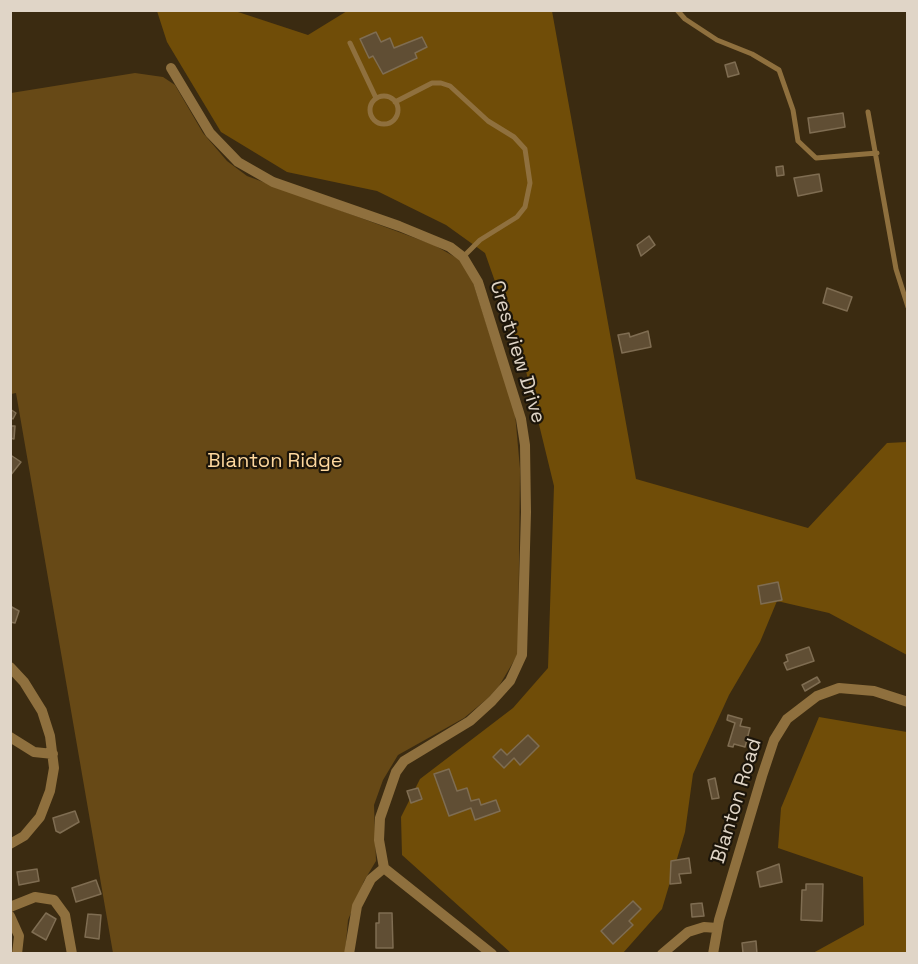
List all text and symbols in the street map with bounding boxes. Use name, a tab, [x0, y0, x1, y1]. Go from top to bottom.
street label: Crestview Drive	[484, 278, 550, 426]
park label: Blanton Ridge	[207, 450, 343, 474]
street label: Blanton Road	[707, 736, 767, 866]

